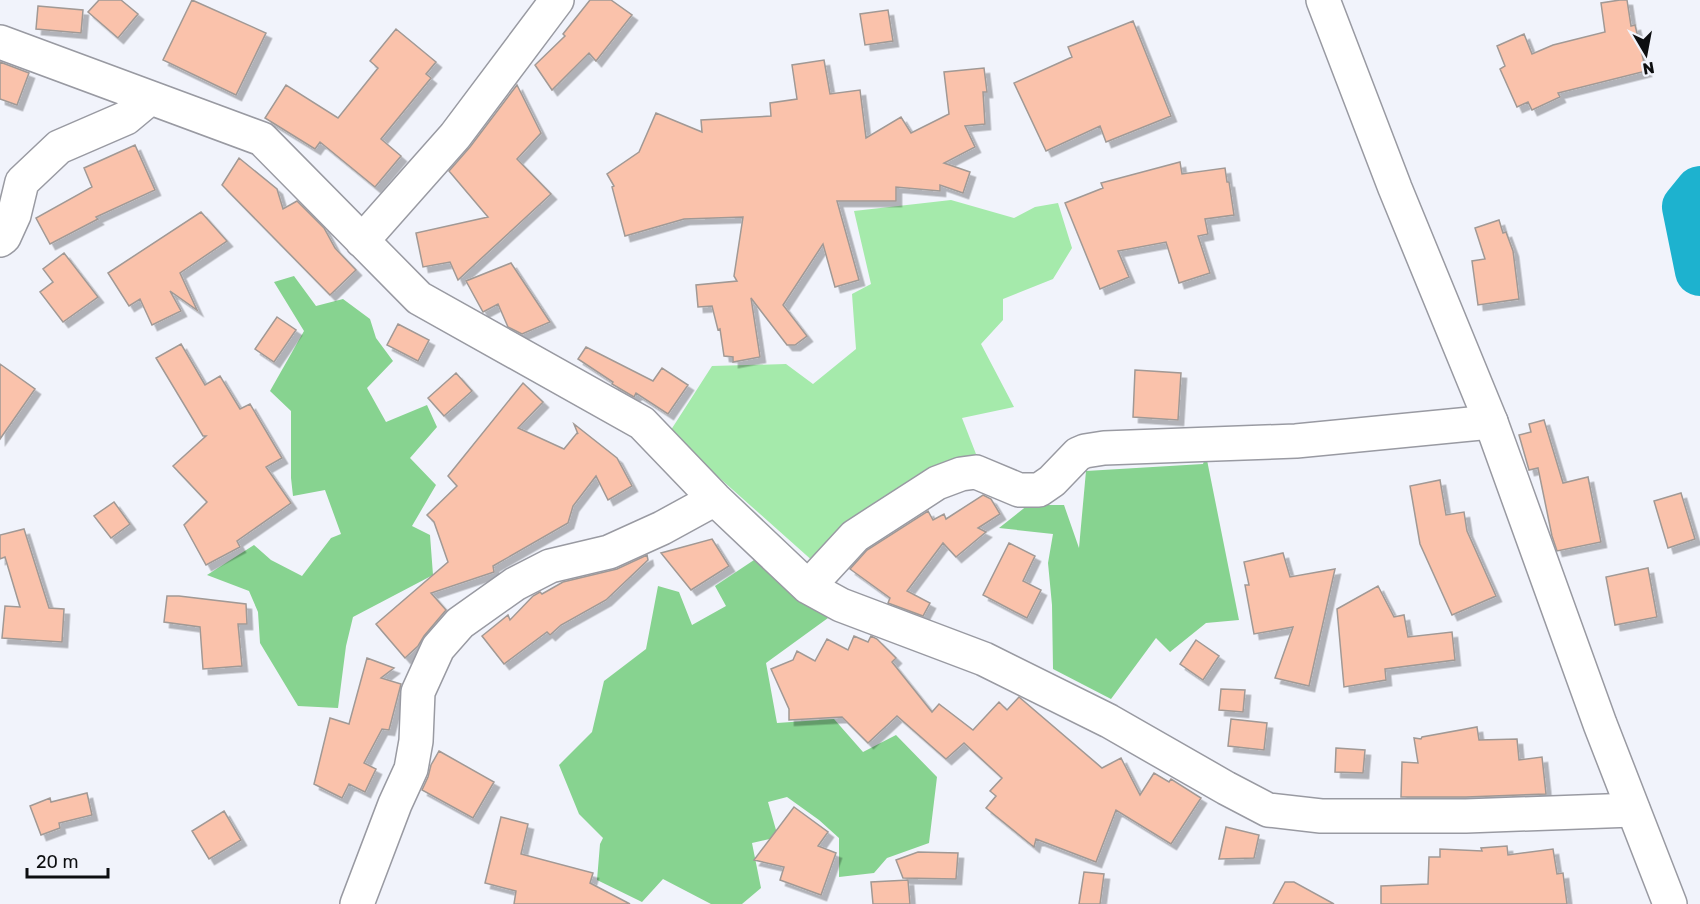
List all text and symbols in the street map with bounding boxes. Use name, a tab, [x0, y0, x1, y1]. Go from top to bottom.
north arrow	[1616, 24, 1676, 84]
text: N	[1641, 58, 1656, 79]
scale bar	[27, 841, 108, 879]
text: 20 m	[36, 851, 78, 873]

